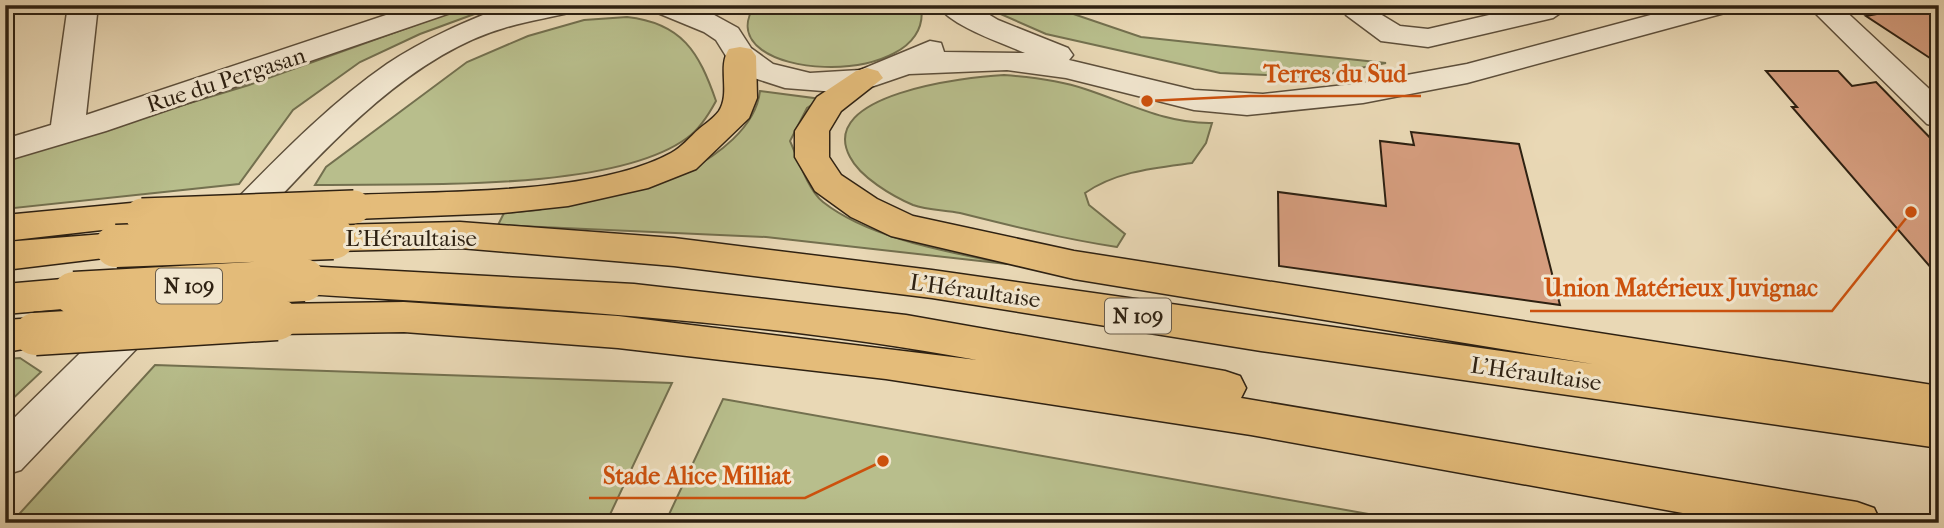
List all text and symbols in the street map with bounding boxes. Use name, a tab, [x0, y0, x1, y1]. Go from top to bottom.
street label: Rue du Pergasan	[143, 41, 310, 118]
callout: Terres du Sud	[1250, 51, 1421, 96]
text: Terres du Sud	[1263, 60, 1407, 88]
street label: L'Héraultaise	[345, 225, 477, 252]
callout: Union Matérieux Juvignac	[1530, 266, 1832, 311]
road number: N 109	[156, 268, 222, 304]
street label: L'Héraultaise	[908, 268, 1042, 314]
text: Union Matérieux Juvignac	[1543, 274, 1818, 302]
road number: N 109	[1105, 298, 1171, 334]
street label: L'Héraultaise	[1469, 351, 1603, 397]
callout: Stade Alice Milliat	[589, 453, 805, 498]
text: Stade Alice Milliat	[603, 462, 791, 490]

